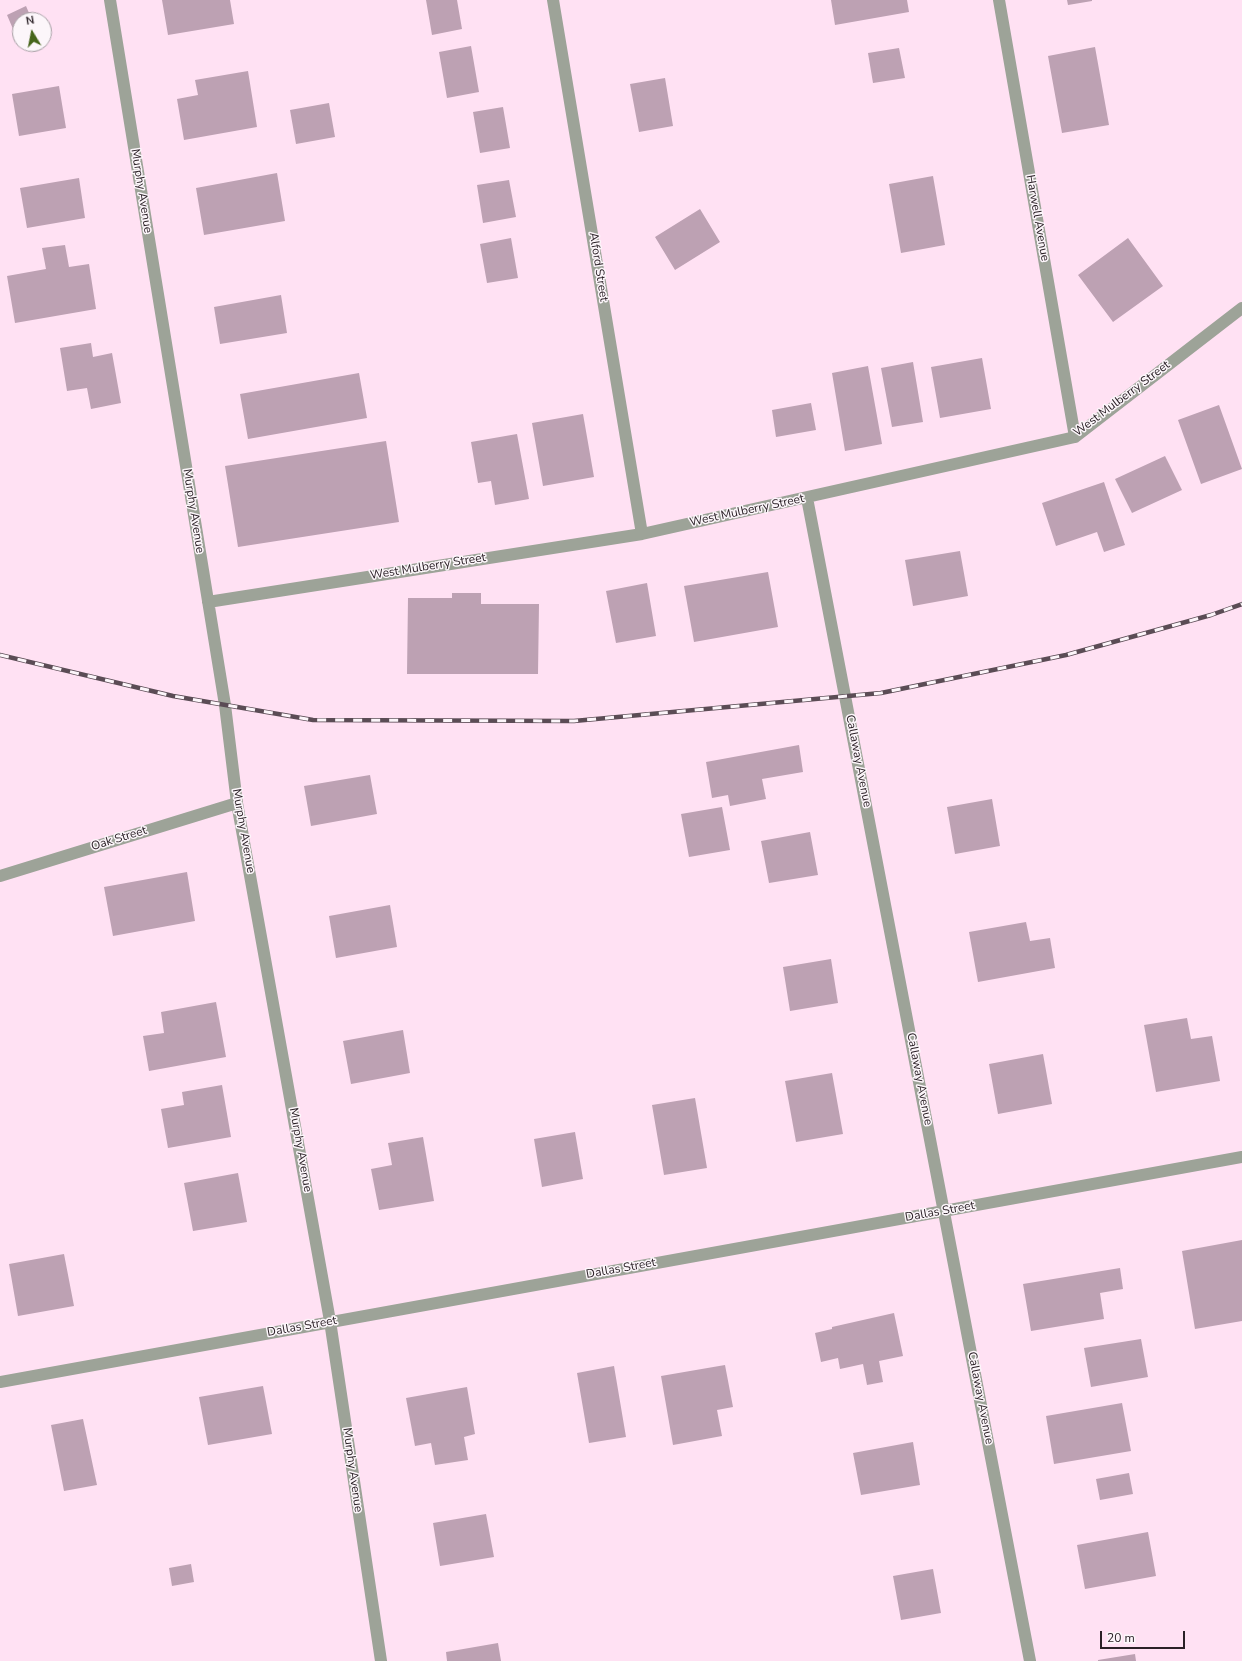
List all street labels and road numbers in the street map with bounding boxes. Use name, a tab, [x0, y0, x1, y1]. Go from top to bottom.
street label: Murphy Avenue	[127, 148, 155, 234]
street label: Harwell Avenue	[1022, 174, 1052, 262]
street label: Alford Street	[585, 231, 611, 303]
street label: West Mulberry Street	[1071, 358, 1173, 440]
street label: Murphy Avenue	[179, 468, 207, 554]
street label: West Mulberry Street	[688, 492, 806, 530]
street label: West Mulberry Street	[369, 551, 487, 583]
street label: Callaway Avenue	[842, 713, 874, 809]
street label: Murphy Avenue	[229, 788, 257, 874]
street label: Oak Street	[89, 824, 149, 854]
street label: Callaway Avenue	[903, 1031, 935, 1127]
street label: Murphy Avenue	[286, 1107, 314, 1193]
street label: Dallas Street	[904, 1199, 976, 1225]
street label: Dallas Street	[585, 1256, 657, 1282]
street label: Dallas Street	[266, 1314, 338, 1340]
street label: Callaway Avenue	[964, 1350, 996, 1446]
street label: Murphy Avenue	[339, 1427, 365, 1513]

